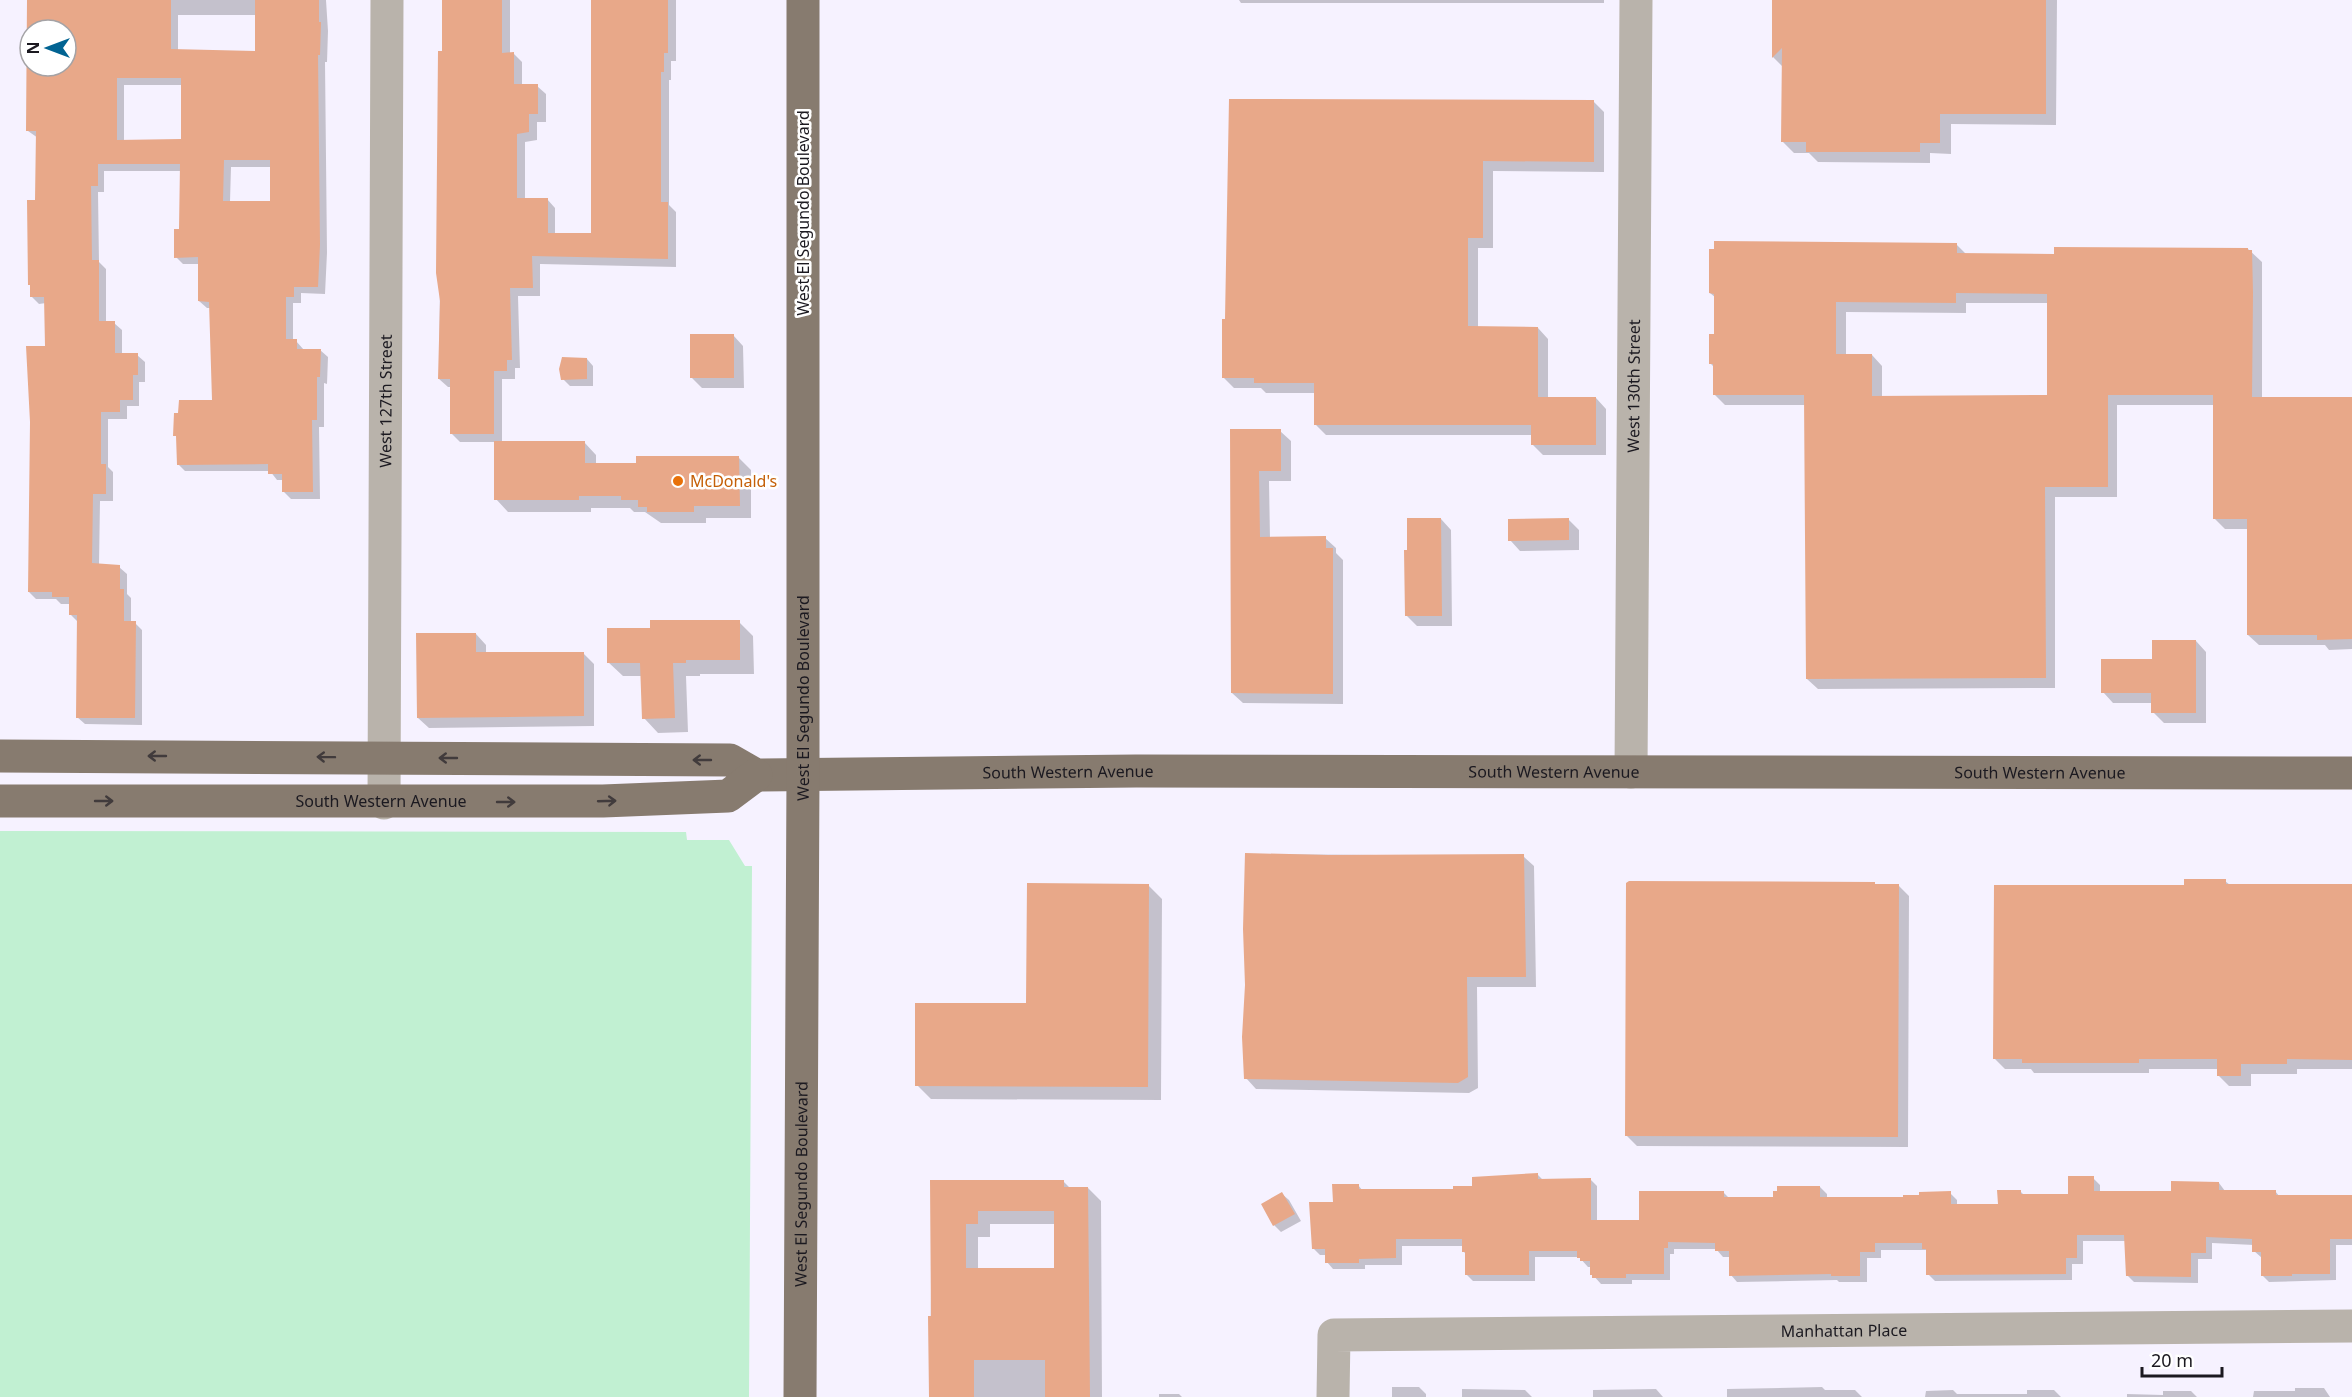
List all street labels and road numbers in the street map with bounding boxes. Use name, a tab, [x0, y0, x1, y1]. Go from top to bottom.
street label: West El Segundo Boulevard	[792, 110, 814, 316]
street label: West 130th Street	[1622, 319, 1645, 453]
street label: West 127th Street	[374, 334, 397, 468]
street label: West El Segundo Boulevard	[792, 595, 814, 801]
street label: South Western Avenue	[982, 760, 1154, 784]
street label: South Western Avenue	[1468, 761, 1640, 783]
street label: South Western Avenue	[1954, 761, 2126, 784]
street label: South Western Avenue	[295, 790, 467, 812]
street label: West El Segundo Boulevard	[790, 1081, 813, 1287]
street label: Manhattan Place	[1781, 1319, 1907, 1342]

